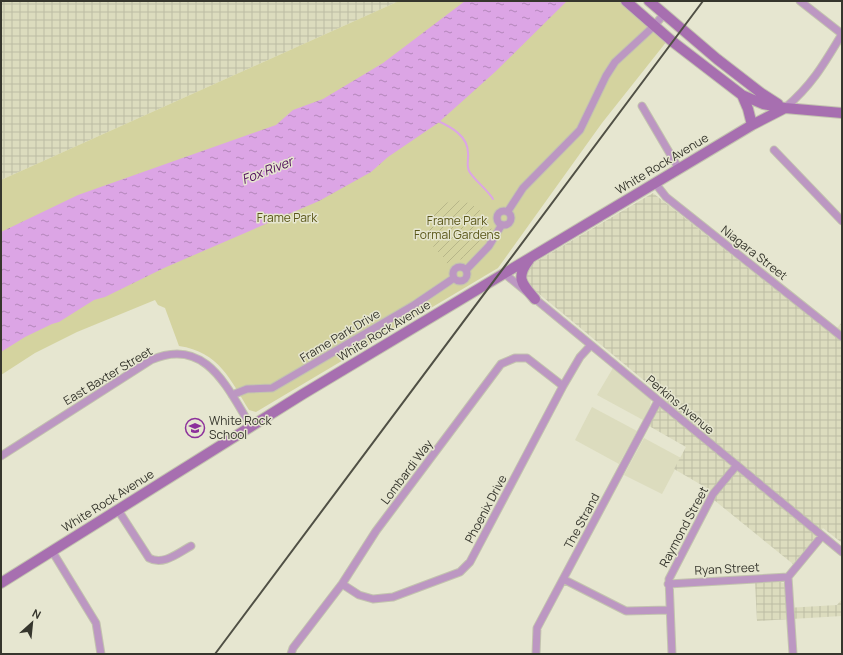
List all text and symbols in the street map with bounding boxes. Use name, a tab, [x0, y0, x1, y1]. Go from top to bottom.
street label: White Rock Avenue	[612, 129, 712, 198]
water label: Fox River	[239, 151, 297, 188]
park label: Frame Park	[257, 209, 318, 226]
park label: Frame Park Formal Gardens	[414, 212, 500, 243]
street label: Niagara Street	[718, 221, 791, 284]
street label: White Rock Avenue	[334, 296, 434, 365]
street label: Frame Park Drive	[296, 305, 383, 366]
street label: East Baxter Street	[60, 342, 156, 409]
street label: Perkins Avenue	[643, 371, 718, 438]
place label: White Rock School	[209, 412, 272, 443]
school or university icon: White Rock School	[184, 417, 206, 439]
street label: Lombardi Way	[377, 435, 437, 508]
street label: White Rock Avenue	[58, 465, 157, 536]
street label: Phoenix Drive	[460, 472, 511, 546]
street label: Raymond Street	[655, 483, 712, 570]
street label: The Strand	[560, 490, 603, 552]
street label: Ryan Street	[694, 558, 760, 579]
north arrow	[12, 603, 52, 643]
text: N	[30, 605, 44, 622]

